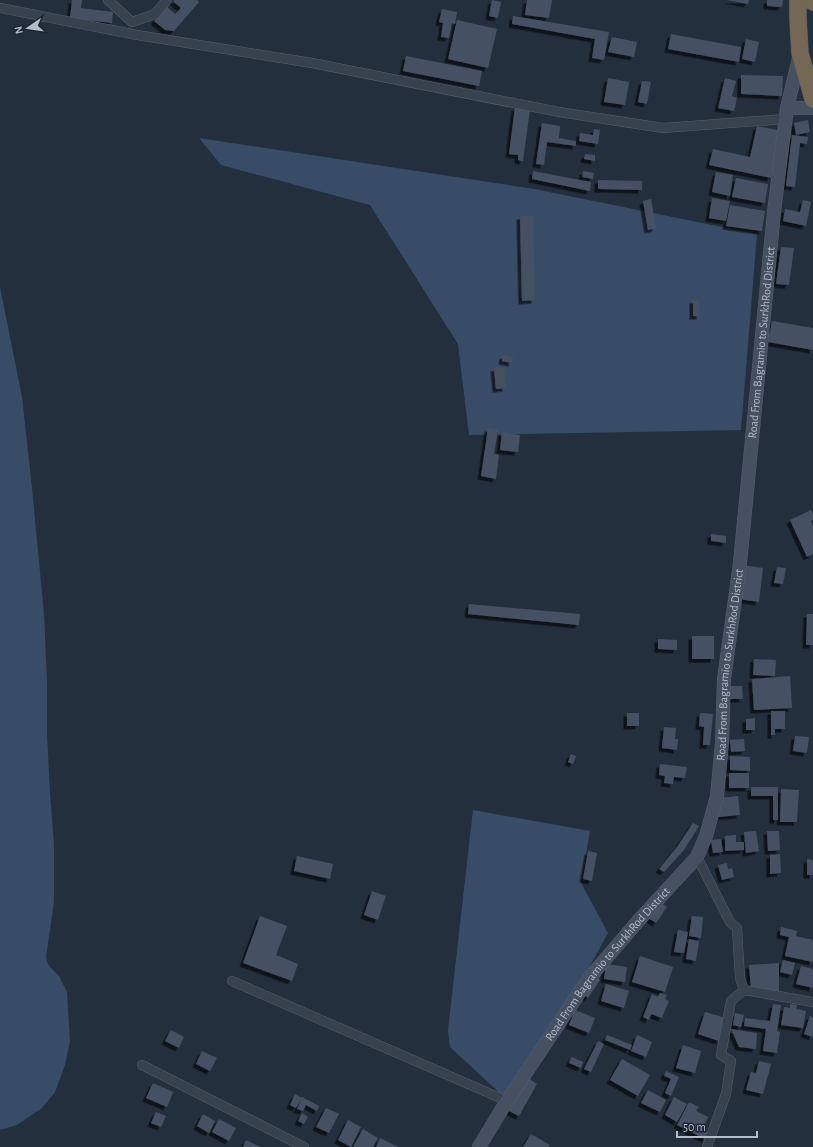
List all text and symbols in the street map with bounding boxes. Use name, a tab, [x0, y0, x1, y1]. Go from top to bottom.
north arrow	[8, 8, 48, 48]
text: N	[13, 25, 25, 35]
street label: Road From Bagramio to SurkhRod District	[746, 246, 777, 439]
street label: Road From Bagramio to SurkhRod District	[714, 568, 745, 761]
street label: Road From Bagramio to SurkhRod District	[543, 885, 672, 1043]
scale bar	[677, 1113, 757, 1139]
text: 50 m	[683, 1121, 706, 1133]

